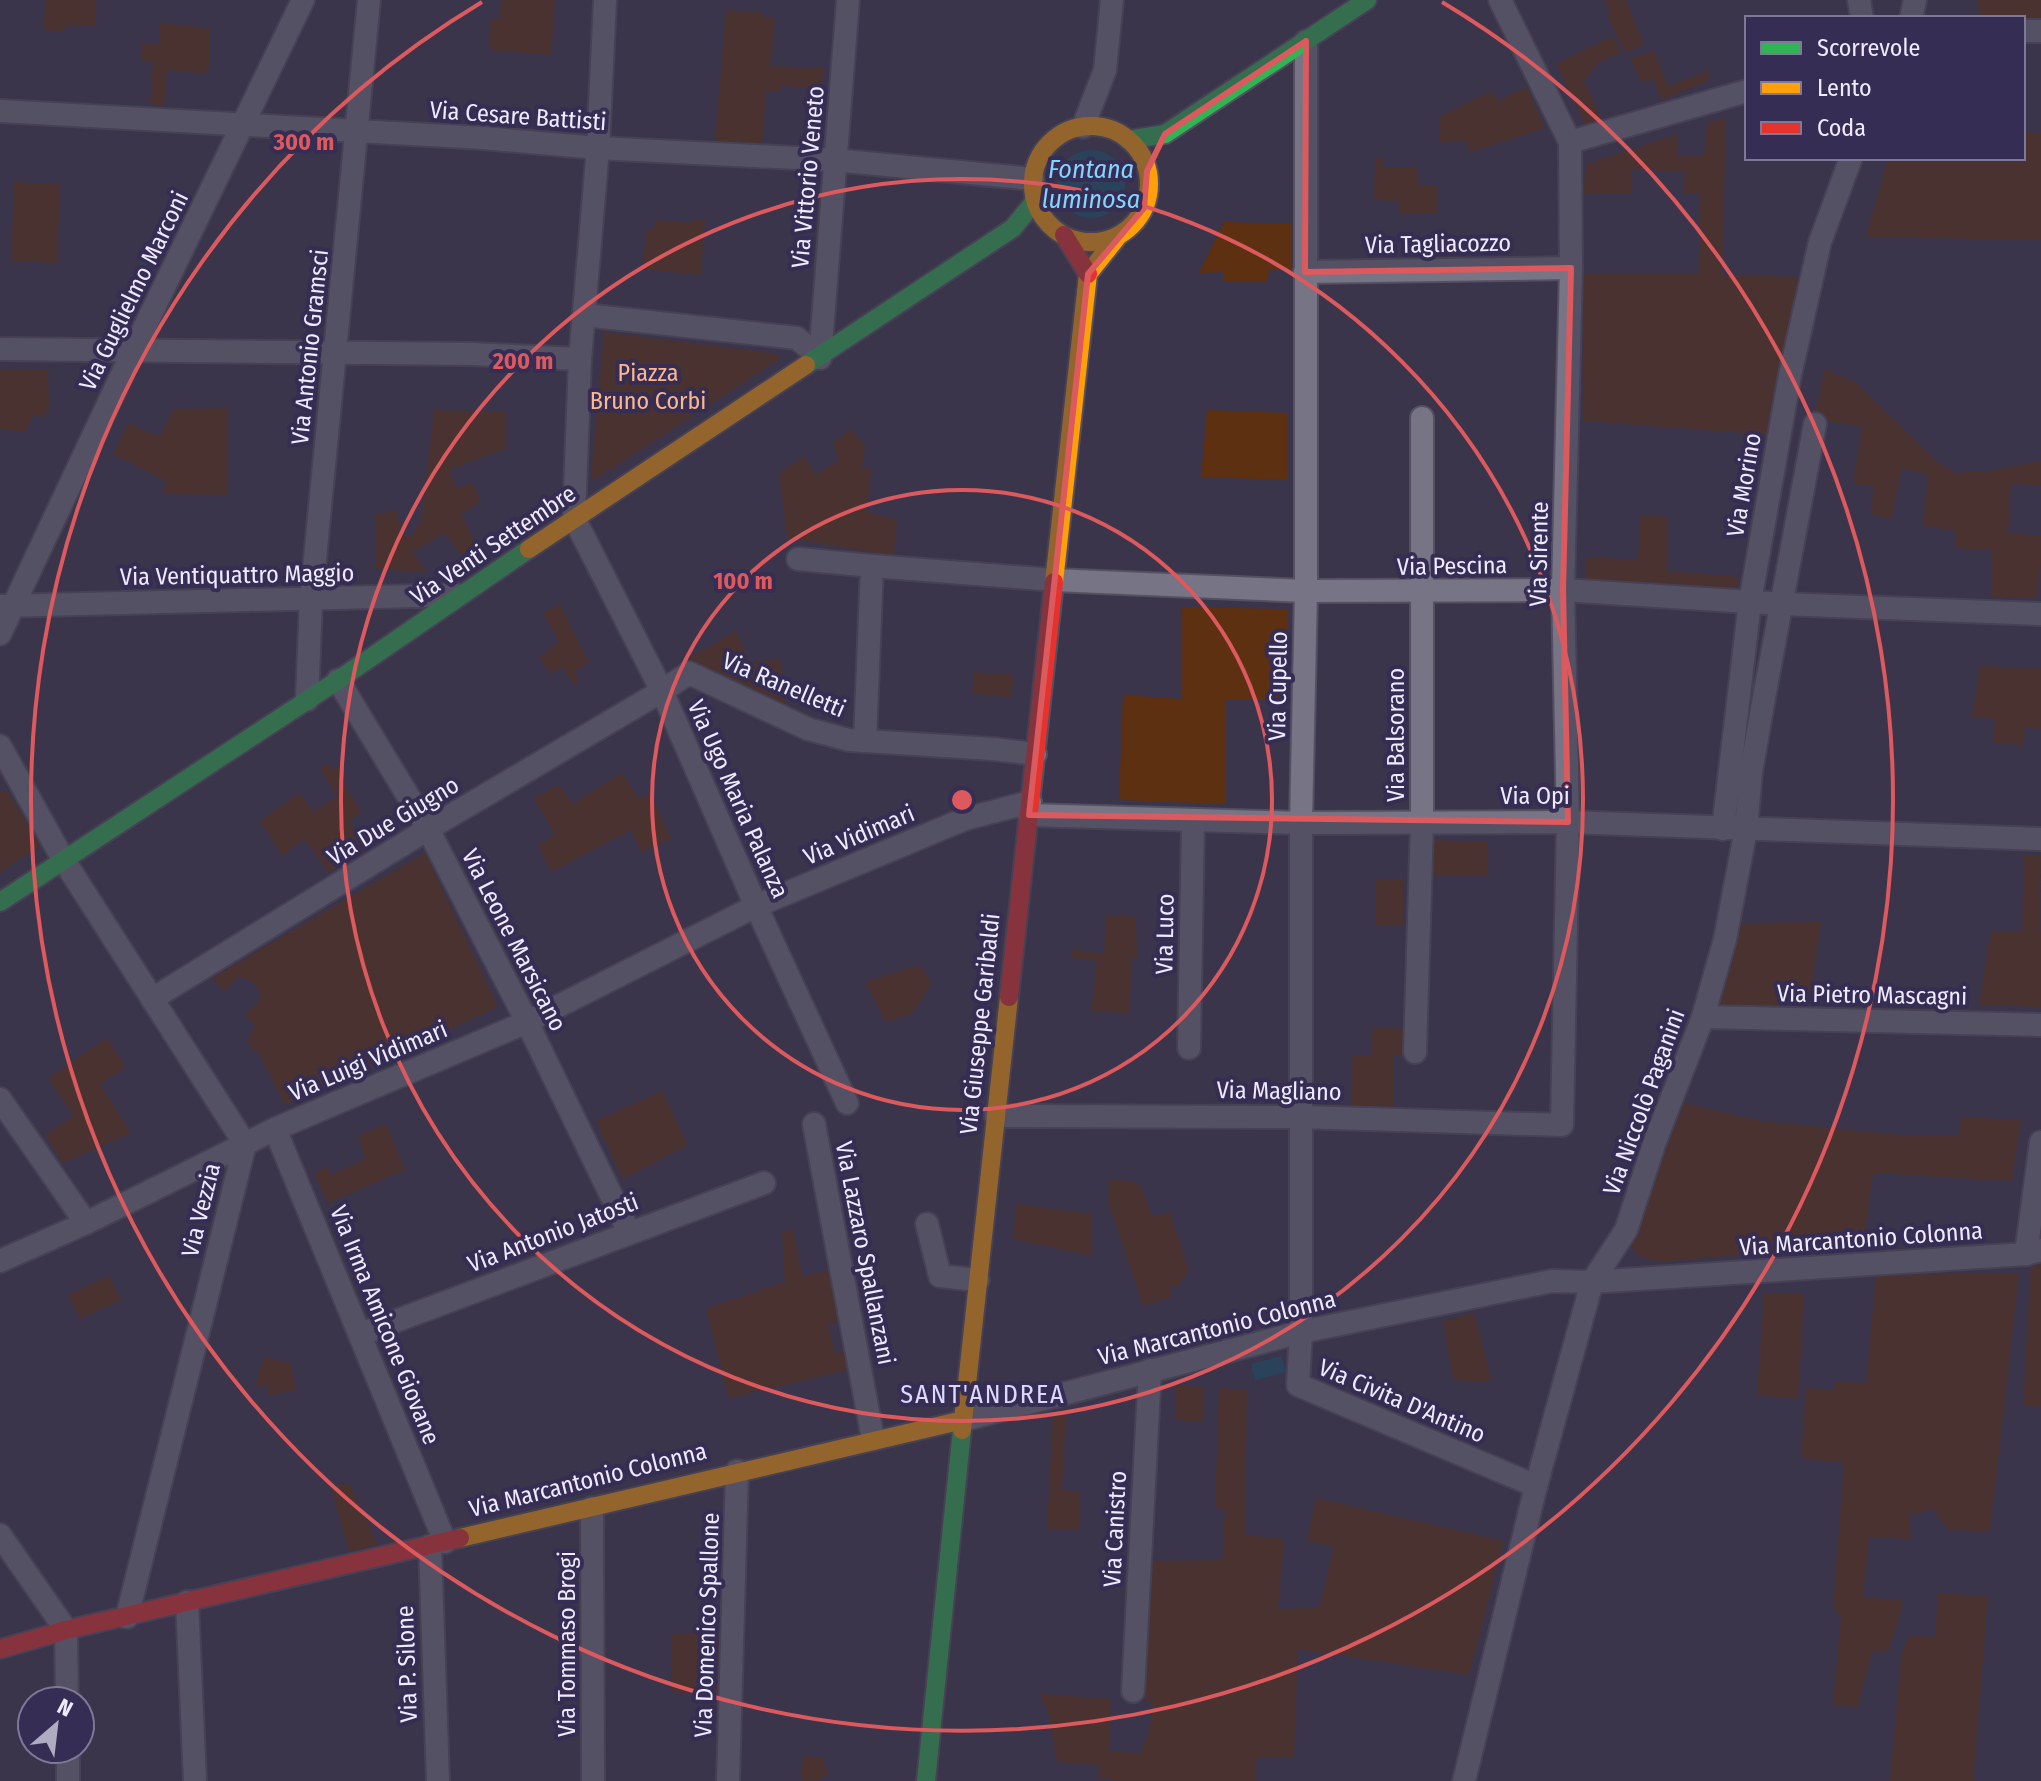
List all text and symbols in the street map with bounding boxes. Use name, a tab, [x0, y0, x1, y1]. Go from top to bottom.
legend	[1745, 16, 2025, 160]
text: Scorrevole	[1817, 34, 1920, 62]
text: Lento	[1817, 74, 1872, 102]
street label: Via Vittorio Veneto	[786, 85, 830, 269]
street label: Via Cesare Battisti	[429, 96, 607, 136]
text: Coda	[1817, 114, 1866, 142]
text: 300 m	[273, 128, 334, 156]
water label: Fontana luminosa	[1042, 154, 1140, 215]
street label: Via Guglielmo Marconi	[74, 187, 194, 395]
street label: Via Tagliacozzo	[1365, 229, 1511, 259]
street label: Via Antonio Gramsci	[286, 248, 334, 446]
text: 200 m	[492, 347, 553, 375]
park label: Piazza Bruno Corbi	[590, 359, 706, 415]
street label: Via Morino	[1721, 431, 1767, 539]
street label: Via Venti Settembre	[405, 479, 581, 611]
street label: Via Sirente	[1524, 501, 1554, 607]
street label: Via Pescina	[1397, 551, 1507, 581]
street label: Via Ventiquattro Maggio	[120, 559, 354, 591]
text: 100 m	[713, 567, 773, 595]
street label: Via Cupello	[1263, 631, 1293, 741]
street label: Via Ranelletti	[718, 647, 850, 723]
street label: Via Balsorano	[1382, 668, 1410, 802]
street label: Via Ugo Maria Palanza	[682, 696, 794, 902]
street label: Via Due Giugno	[322, 771, 464, 871]
street label: Via Opi	[1500, 782, 1570, 810]
centre of rings	[948, 786, 976, 814]
street label: Via Vidimari	[799, 799, 919, 871]
street label: Via Leone Marsicano	[456, 844, 572, 1036]
street label: Via Luco	[1150, 893, 1180, 975]
street label: Via Giuseppe Garibaldi	[954, 912, 1006, 1136]
street label: Via Pietro Mascagni	[1777, 979, 1967, 1011]
street label: Via Niccolò Paganini	[1597, 1005, 1691, 1199]
street label: Via Luigi Vidimari	[285, 1015, 451, 1107]
street label: Via Magliano	[1216, 1076, 1342, 1106]
street label: Via Lazzaro Spallanzani	[830, 1139, 900, 1367]
street label: Via Vezzia	[176, 1160, 226, 1260]
street label: Via Antonio Jatosti	[464, 1188, 642, 1278]
street label: Via Irma Amicone Giovane	[324, 1202, 446, 1448]
street label: Via Marcantonio Colonna	[1738, 1217, 1984, 1261]
street label: Via Marcantonio Colonna	[1095, 1285, 1339, 1371]
street label: Via Civita D'Antino	[1314, 1353, 1490, 1449]
district label: SANT'ANDREA	[900, 1379, 1066, 1410]
street label: Via Marcantonio Colonna	[466, 1437, 710, 1523]
street label: Via Canistro	[1098, 1470, 1132, 1588]
street label: Via Domenico Spallone	[689, 1512, 725, 1738]
street label: Via Tommaso Brogi	[553, 1551, 581, 1737]
street label: Via P. Silone	[391, 1605, 423, 1723]
north arrow	[16, 1685, 96, 1765]
text: N	[53, 1693, 77, 1723]

